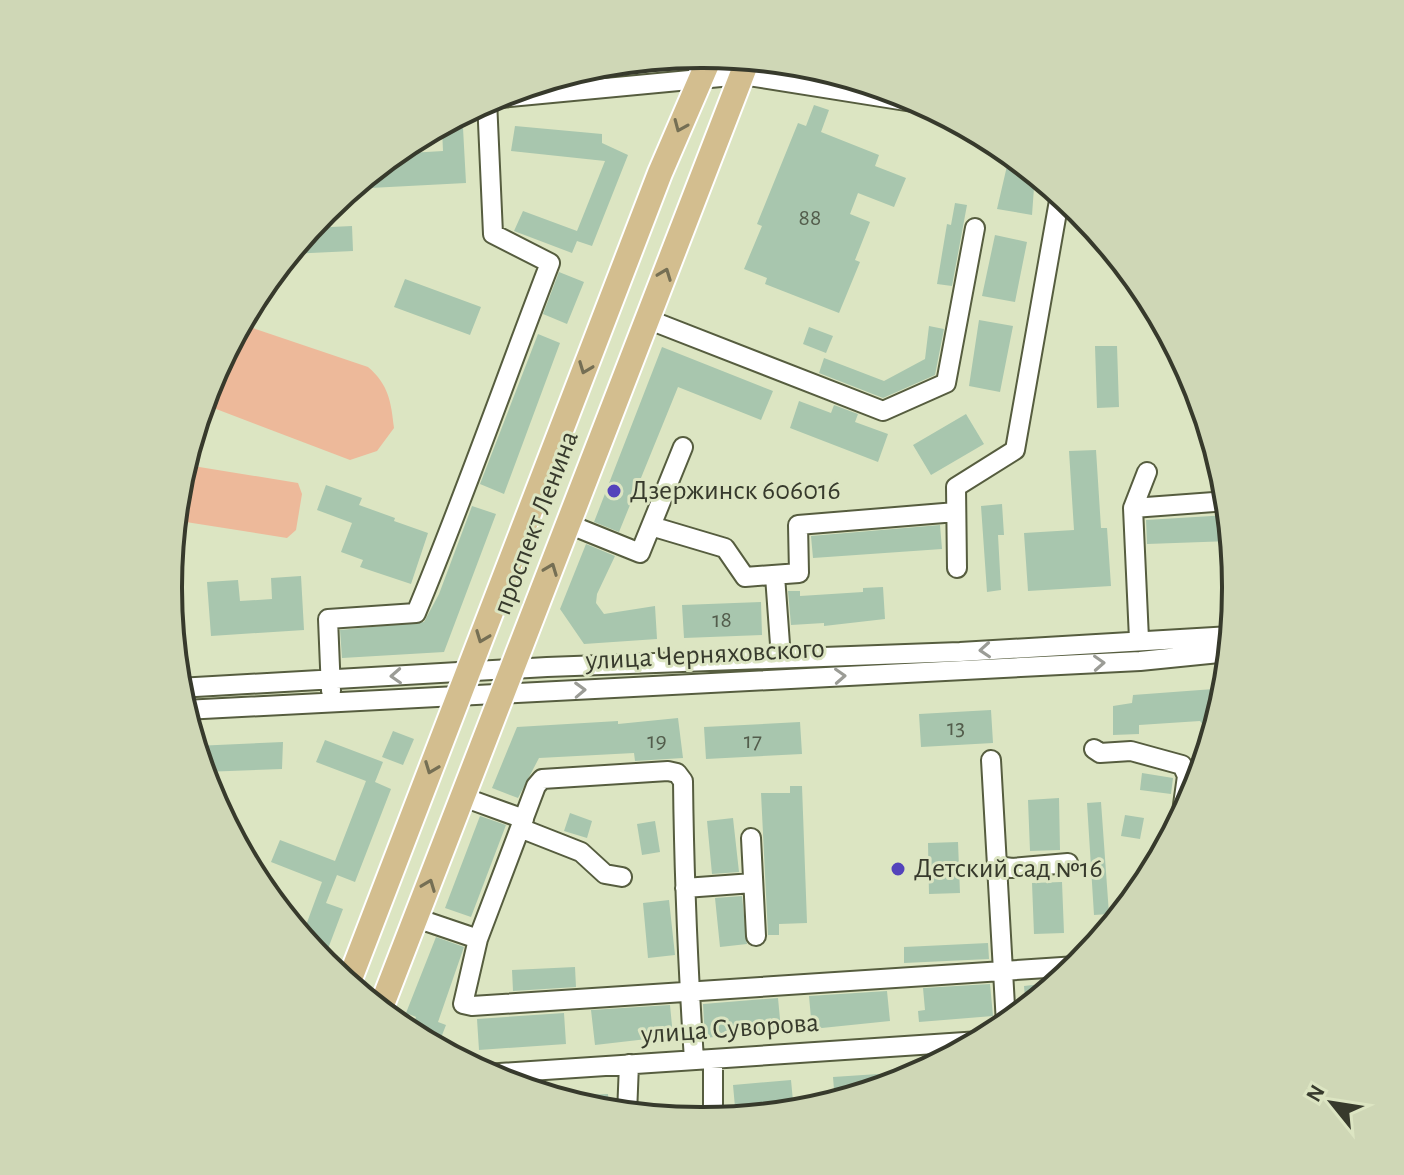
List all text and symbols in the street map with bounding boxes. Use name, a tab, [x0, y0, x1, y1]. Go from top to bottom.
one-way arrow	[673, 118, 689, 132]
house number: 88	[799, 206, 821, 230]
one-way arrow	[655, 268, 672, 282]
one-way arrow	[578, 361, 595, 375]
street label: проспект Ленина	[488, 427, 584, 619]
place label: Дзержинск 606016	[630, 477, 841, 505]
marker: Дзержинск 606016	[605, 482, 623, 500]
one-way arrow	[541, 563, 557, 577]
house number: 18	[712, 608, 732, 632]
one-way arrow	[475, 630, 492, 644]
street label: улица Черняховского	[584, 635, 825, 675]
one-way arrow	[978, 641, 991, 658]
one-way arrow	[1093, 654, 1106, 671]
one-way arrow	[834, 667, 847, 684]
one-way arrow	[389, 668, 402, 685]
one-way arrow	[574, 682, 587, 699]
house number: 13	[947, 716, 965, 740]
house number: 19	[647, 729, 667, 753]
house number: 17	[744, 729, 762, 753]
one-way arrow	[424, 760, 441, 774]
place label: Детский сад №16	[914, 855, 1103, 883]
marker: Детский сад №16	[889, 860, 907, 878]
one-way arrow	[419, 879, 436, 893]
street label: улица Суворова	[639, 1009, 820, 1049]
north arrow	[1292, 1063, 1372, 1143]
text: N	[1302, 1081, 1329, 1106]

